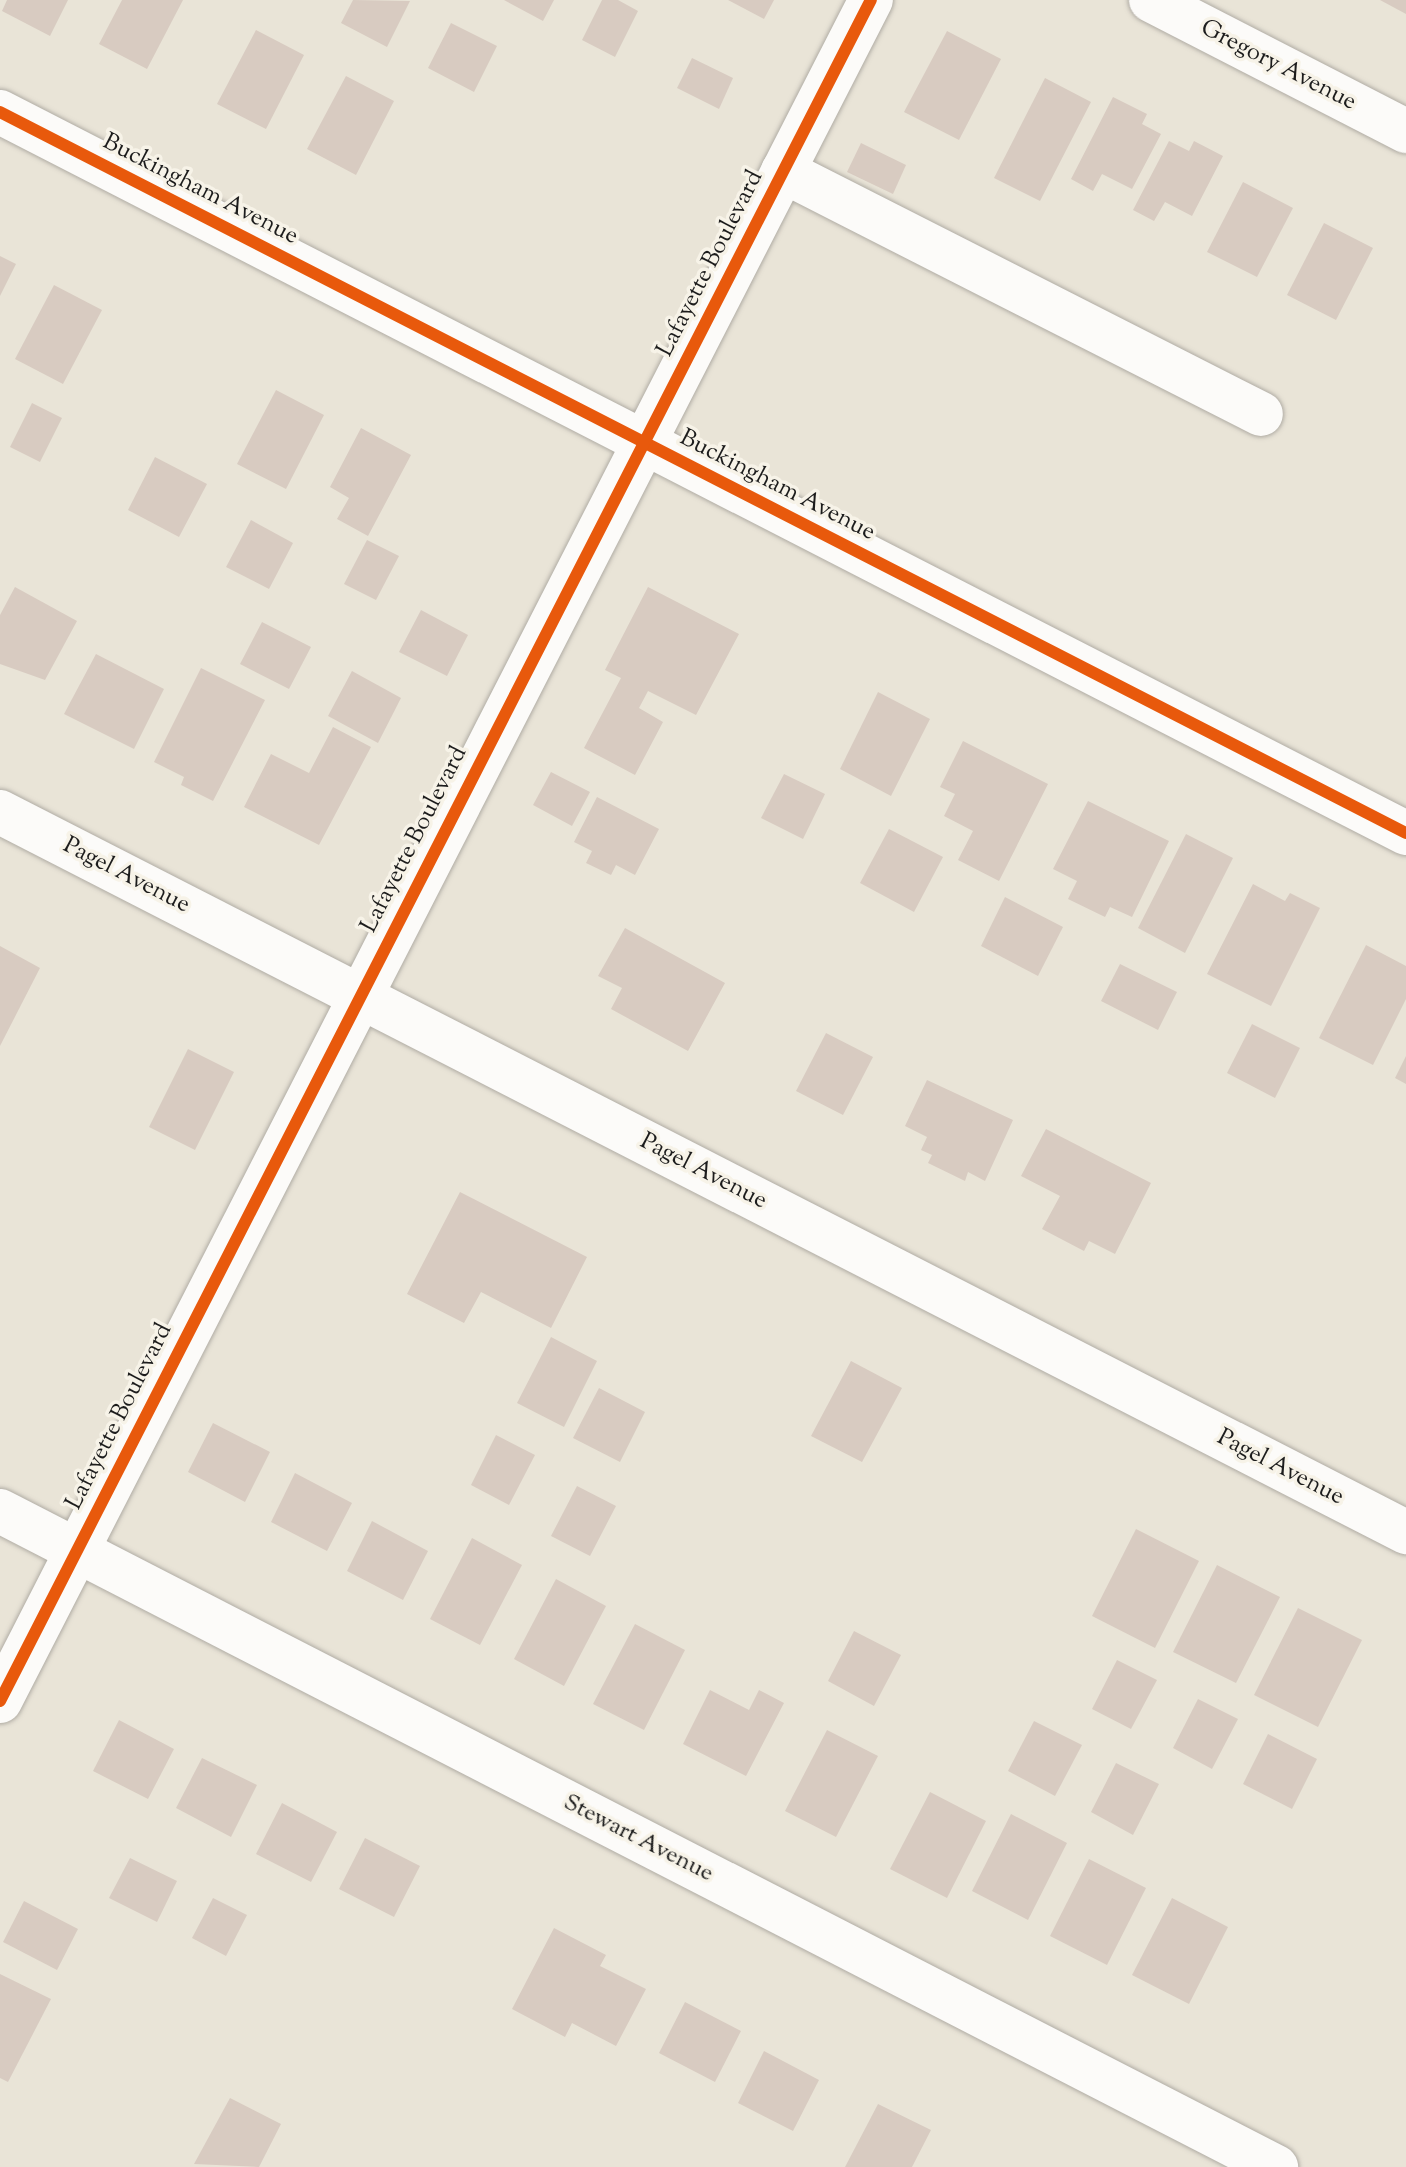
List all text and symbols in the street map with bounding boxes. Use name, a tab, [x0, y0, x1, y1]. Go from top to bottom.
street label: Gregory Avenue	[1195, 14, 1361, 118]
street label: Buckingham Avenue	[97, 128, 303, 252]
street label: Lafayette Boulevard	[652, 166, 770, 362]
street label: Buckingham Avenue	[674, 424, 880, 548]
street label: Lafayette Boulevard	[356, 742, 474, 938]
street label: Pagel Avenue	[58, 832, 194, 920]
street label: Pagel Avenue	[635, 1128, 771, 1216]
street label: Lafayette Boulevard	[61, 1319, 179, 1515]
street label: Pagel Avenue	[1212, 1424, 1348, 1512]
street label: Stewart Avenue	[558, 1789, 718, 1889]

